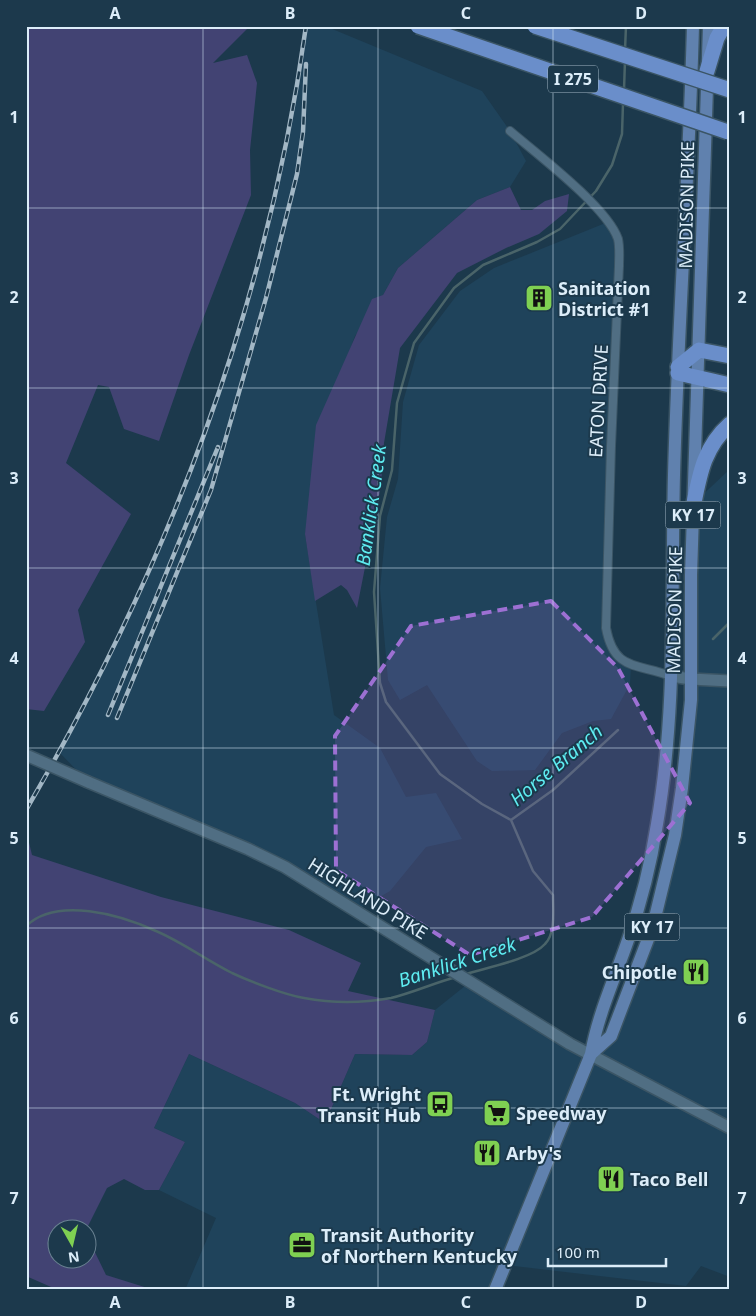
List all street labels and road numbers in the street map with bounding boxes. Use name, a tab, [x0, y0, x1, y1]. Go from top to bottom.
road number: I 275	[548, 66, 598, 92]
street label: MADISON PIKE	[673, 141, 699, 269]
street label: EATON DRIVE	[583, 344, 613, 458]
road number: KY 17	[666, 502, 720, 528]
street label: MADISON PIKE	[661, 546, 687, 674]
street label: HIGHLAND PIKE	[304, 852, 432, 944]
road number: KY 17	[624, 914, 680, 940]

